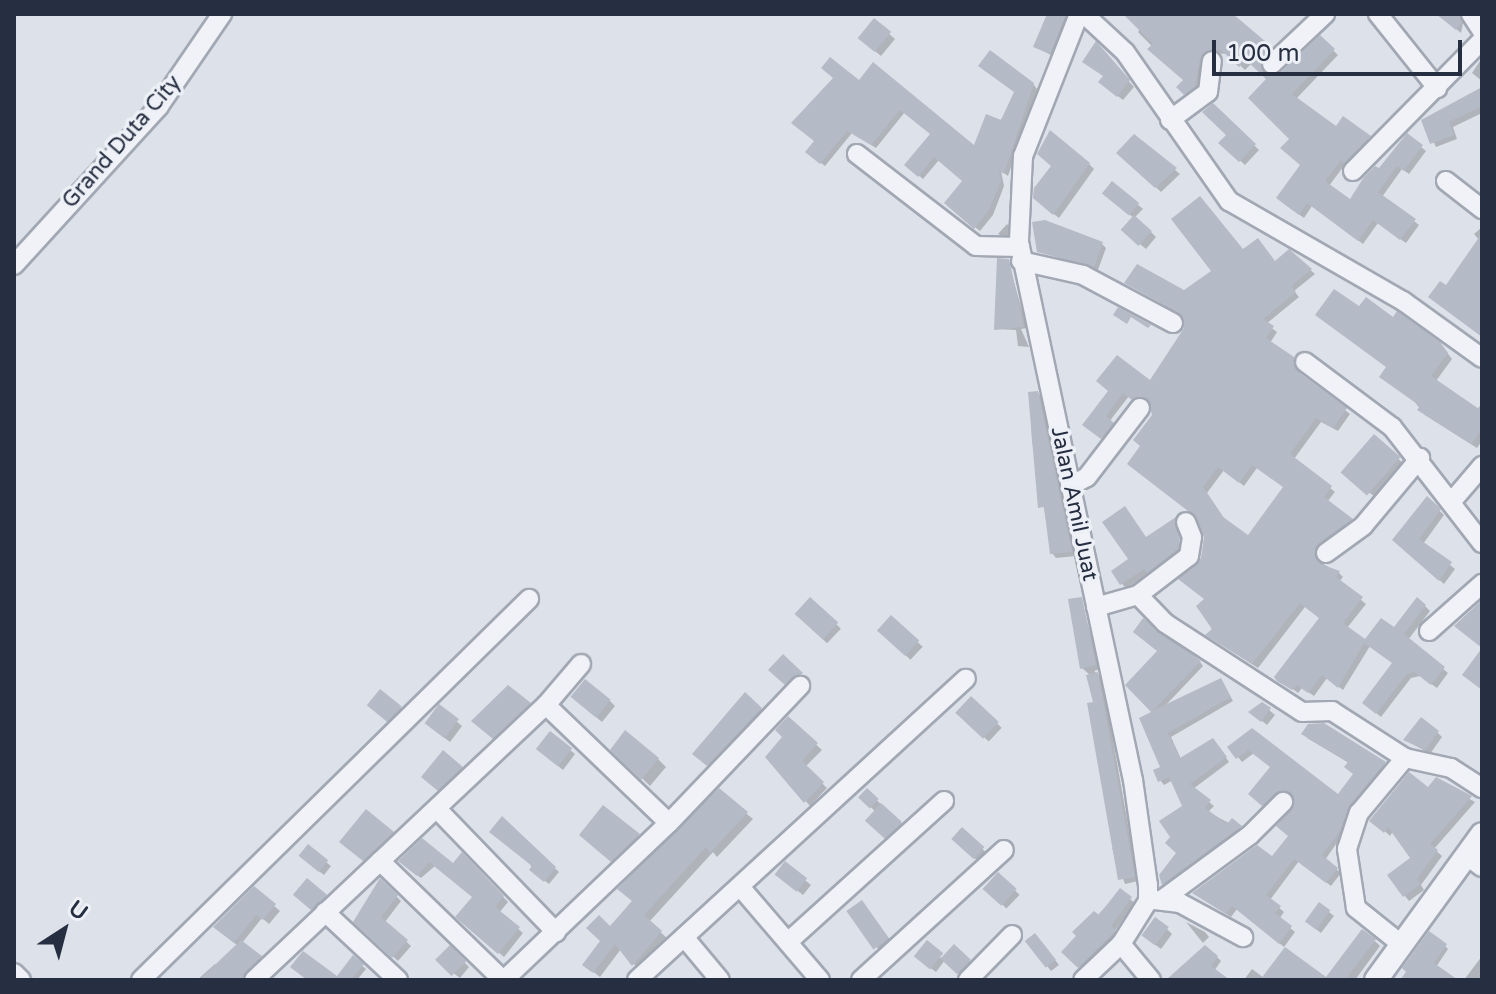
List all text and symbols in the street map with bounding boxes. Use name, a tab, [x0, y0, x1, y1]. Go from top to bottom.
scale bar	[1216, 24, 1466, 74]
text: 100 m	[1226, 39, 1300, 68]
street label: Grand Duta City	[57, 70, 187, 214]
street label: Jalan Amil Juat	[1045, 425, 1103, 583]
north arrow	[24, 890, 104, 970]
text: U	[64, 895, 92, 926]

